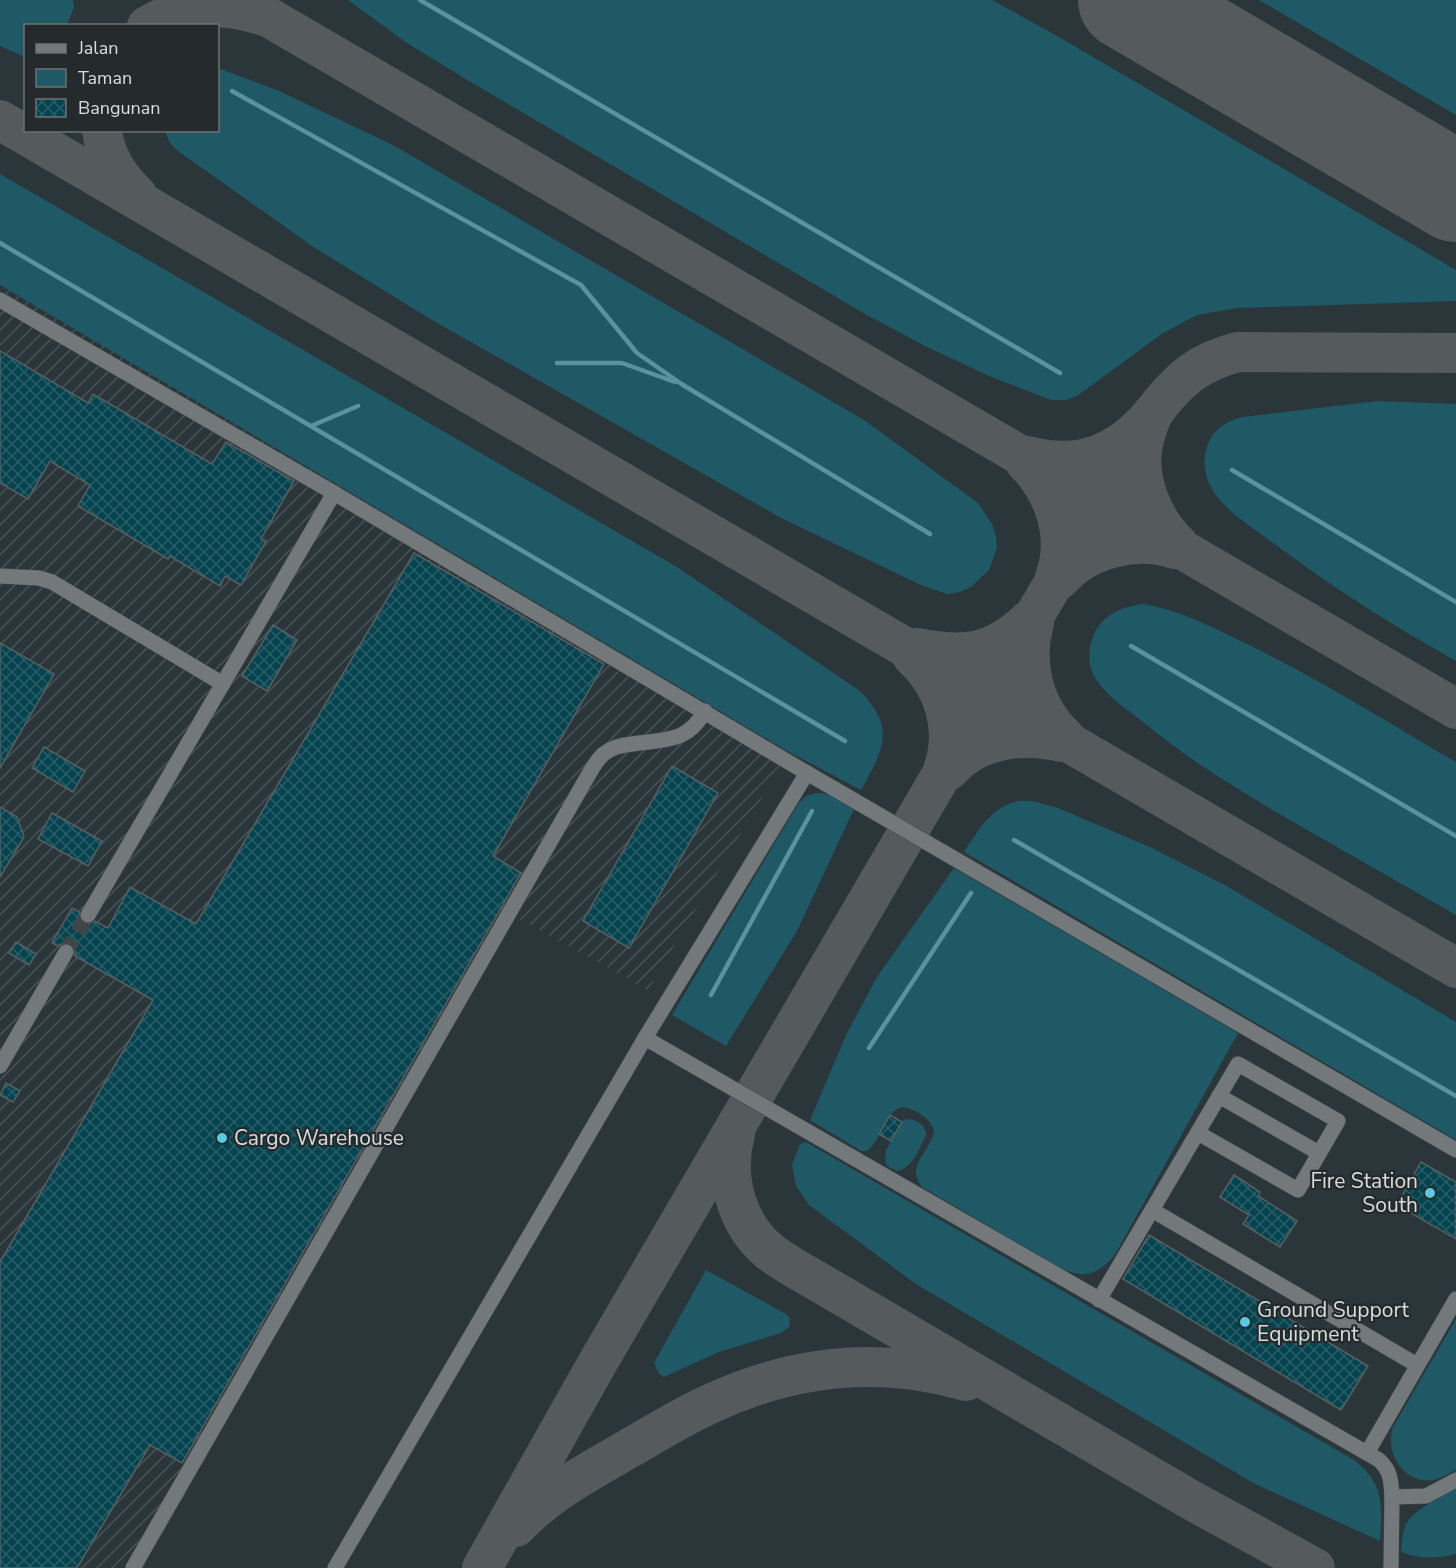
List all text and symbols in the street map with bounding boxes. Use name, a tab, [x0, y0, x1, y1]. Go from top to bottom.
legend	[24, 24, 219, 132]
text: Jalan	[77, 36, 118, 60]
text: Taman	[78, 66, 132, 90]
text: Bangunan	[78, 96, 161, 120]
place label: Cargo Warehouse	[234, 1124, 404, 1152]
marker: Cargo Warehouse	[215, 1131, 229, 1145]
place label: Fire Station South	[1310, 1167, 1418, 1219]
marker: Fire Station South	[1423, 1186, 1437, 1200]
place label: Ground Support Equipment	[1257, 1296, 1410, 1348]
marker: Ground Support Equipment	[1238, 1315, 1252, 1329]

